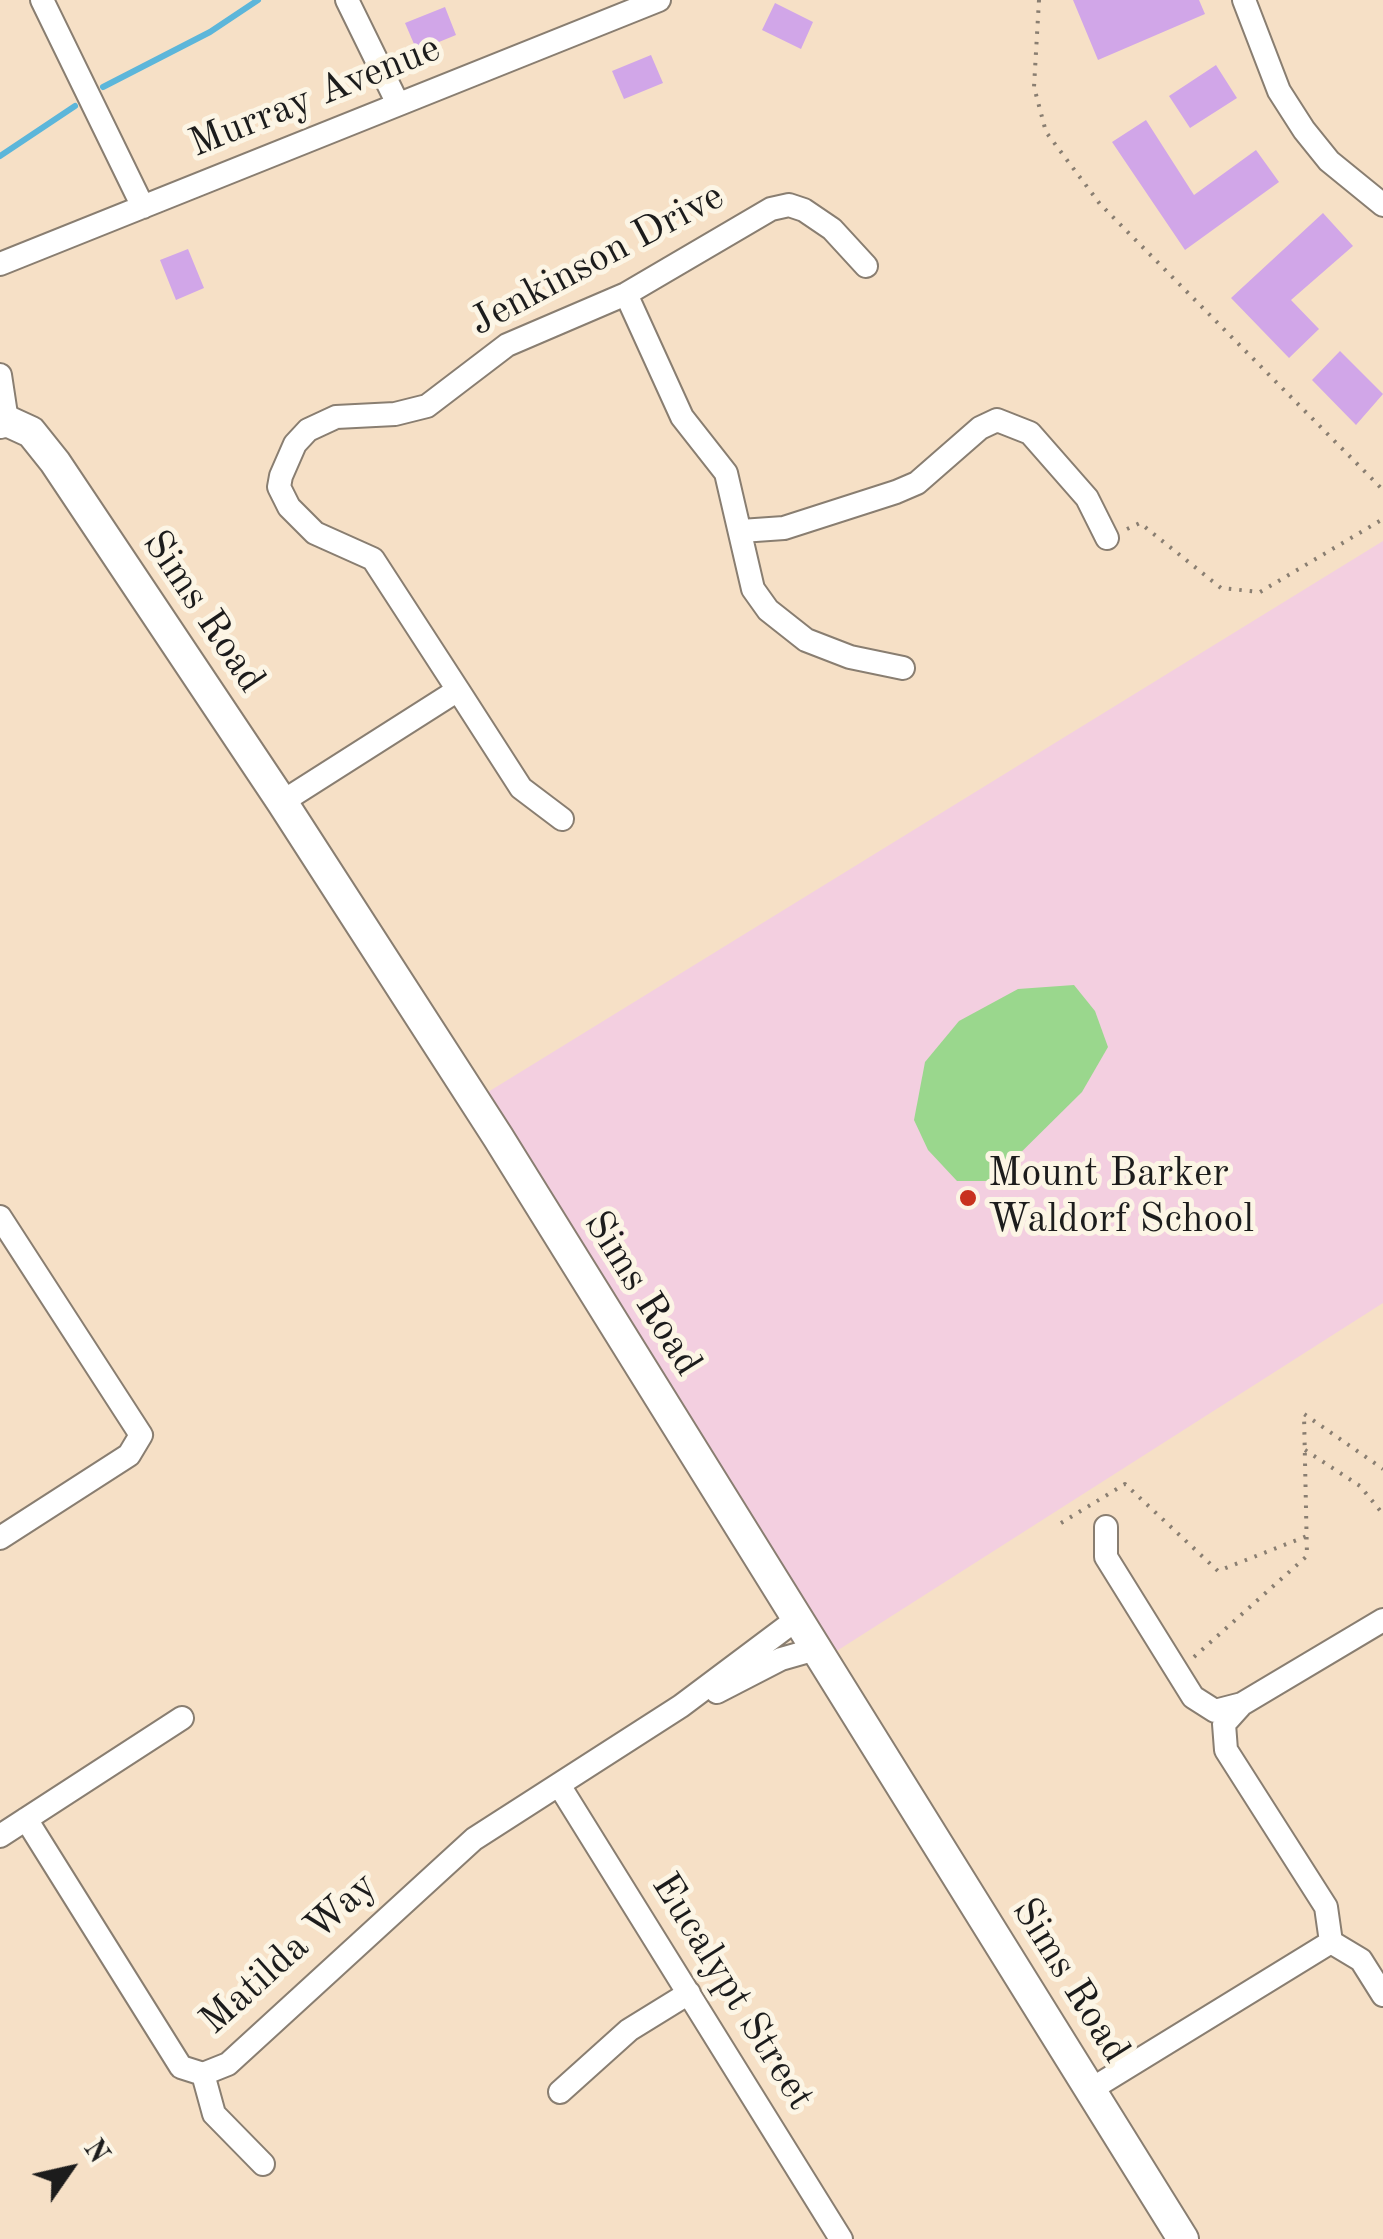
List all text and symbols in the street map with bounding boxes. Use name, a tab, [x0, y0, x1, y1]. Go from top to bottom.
street label: Murray Avenue	[183, 25, 447, 169]
street label: Jenkinson Drive	[462, 173, 732, 347]
street label: Sims Road	[131, 522, 275, 702]
place label: Mount Barker Waldorf School	[988, 1151, 1254, 1245]
marker: Mount Barker Waldorf School	[957, 1187, 979, 1209]
street label: Sims Road	[573, 1203, 711, 1385]
street label: Matilda Way	[191, 1862, 387, 2046]
street label: Eucalypt Street	[640, 1865, 824, 2119]
street label: Sims Road	[1001, 1890, 1139, 2072]
north arrow	[20, 2119, 120, 2219]
text: N	[77, 2136, 112, 2169]

